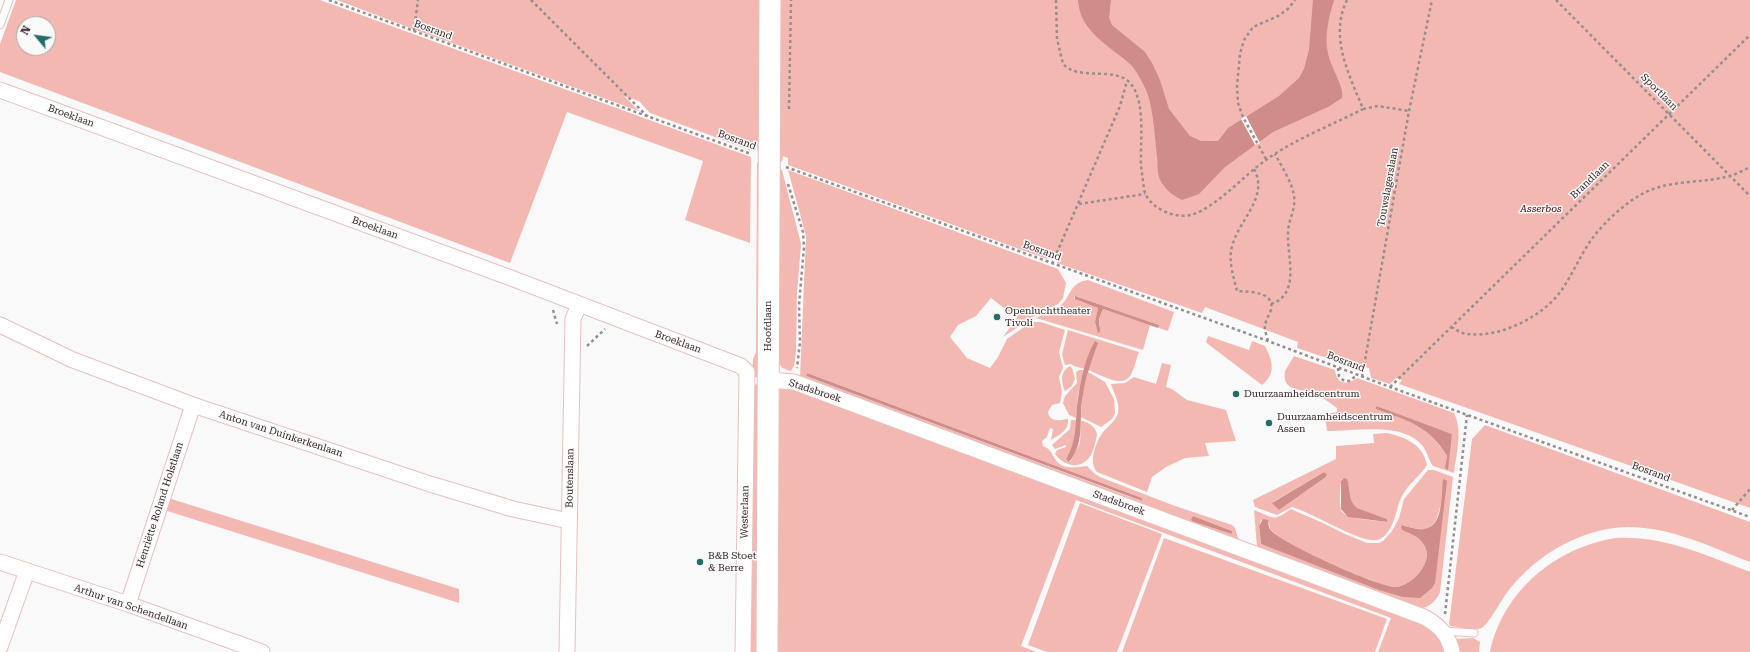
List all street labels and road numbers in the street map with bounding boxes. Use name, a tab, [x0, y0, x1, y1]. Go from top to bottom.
street label: Bosrand	[412, 18, 454, 42]
street label: Sportlaan	[1638, 71, 1680, 113]
street label: Broeklaan	[46, 102, 96, 130]
street label: Bosrand	[716, 128, 758, 152]
street label: Touwslagerslaan	[1375, 147, 1401, 227]
street label: Brandlaan	[1568, 159, 1612, 201]
street label: Broeklaan	[350, 214, 400, 242]
street label: Bosrand	[1021, 239, 1063, 263]
street label: Hoofdlaan	[762, 301, 774, 351]
street label: Broeklaan	[653, 328, 703, 356]
street label: Bosrand	[1325, 349, 1367, 375]
street label: Stadsbroek	[787, 377, 843, 405]
street label: Anton van Duinkerkenlaan	[218, 408, 344, 460]
street label: Henriëtte Roland Holstlaan	[134, 441, 186, 569]
street label: Boutenslaan	[563, 448, 577, 508]
street label: Bosrand	[1630, 460, 1672, 484]
street label: Westerlaan	[739, 485, 751, 539]
street label: Stadsbroek	[1091, 488, 1147, 518]
street label: Arthur van Schendellaan	[72, 582, 190, 632]

